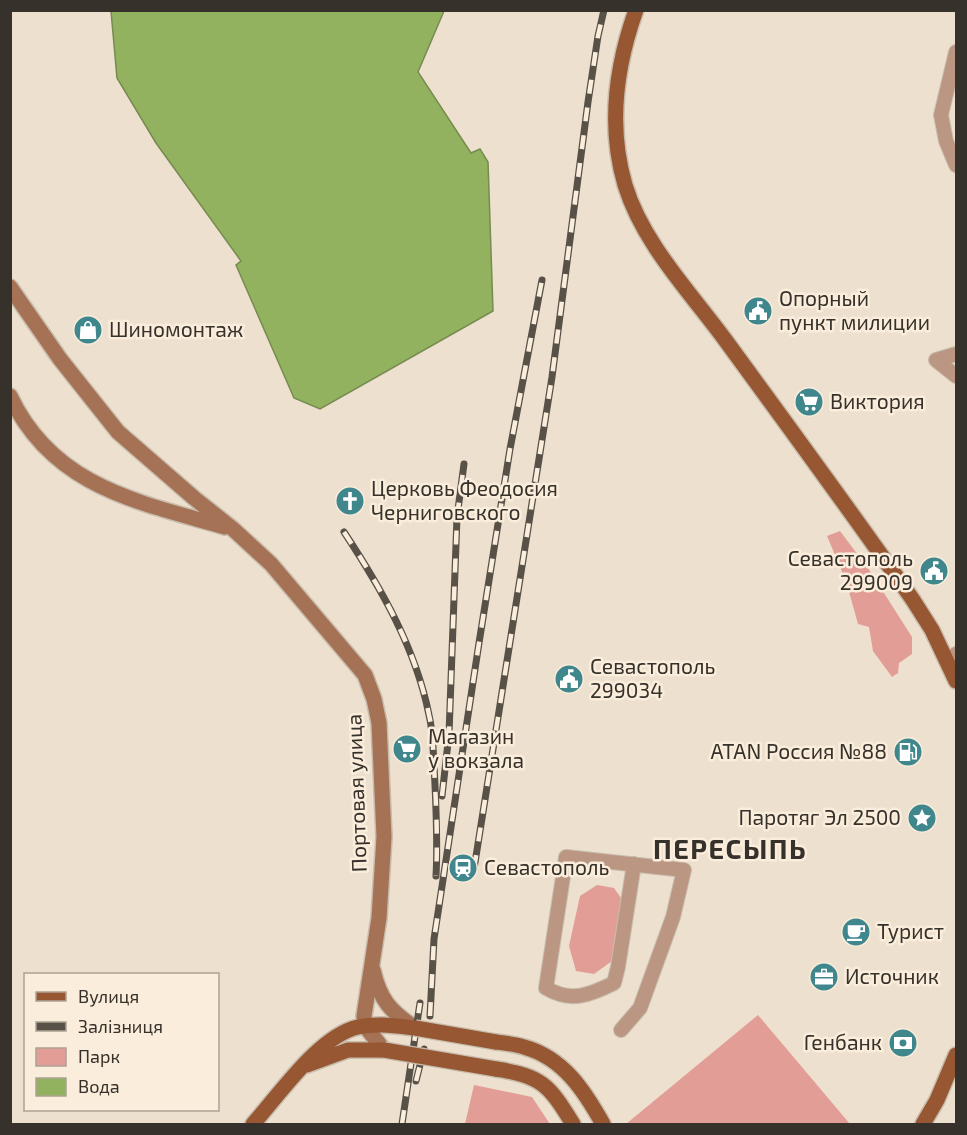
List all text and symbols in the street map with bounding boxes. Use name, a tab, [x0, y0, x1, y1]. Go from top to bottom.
place label: Опорный пункт милиции	[779, 285, 930, 335]
public building icon: Опорный пункт милиции	[742, 295, 774, 327]
shop icon: Шиномонтаж	[72, 314, 104, 346]
place label: Шиномонтаж	[109, 316, 243, 341]
supermarket icon: Виктория	[793, 386, 825, 418]
place label: Виктория	[830, 388, 925, 413]
place label: Церковь Феодосия Черниговского	[371, 475, 558, 524]
church icon: Церковь Феодосия Черниговского	[334, 485, 366, 517]
place label: Севастополь 299009	[788, 545, 913, 594]
public building icon: Севастополь 299009	[918, 555, 950, 587]
place label: Севастополь 299034	[590, 653, 715, 702]
public building icon: Севастополь 299034	[553, 663, 585, 695]
street label: Портовая улица	[340, 713, 372, 873]
place label: Магазин у вокзала	[428, 723, 524, 773]
supermarket icon: Магазин у вокзала	[391, 733, 423, 765]
fuel station icon: ATAN Россия №88	[892, 736, 924, 768]
place label: ATAN Россия №88	[711, 738, 887, 763]
place icon: Паротяг Эл 2500	[906, 802, 938, 834]
place label: Паротяг Эл 2500	[738, 804, 901, 829]
district label: ПЕРЕСЫПЬ	[653, 832, 807, 864]
station icon: Севастополь	[447, 852, 479, 884]
place label: Севастополь	[484, 854, 609, 879]
cafe icon: Турист	[840, 916, 872, 948]
place label: Турист	[877, 918, 944, 944]
office icon: Источник	[808, 961, 840, 993]
place label: Источник	[845, 963, 939, 988]
legend	[24, 973, 219, 1111]
text: Вулиця	[78, 985, 139, 1007]
text: Залізниця	[78, 1015, 163, 1037]
bank icon: Генбанк	[887, 1027, 919, 1059]
place label: Генбанк	[804, 1029, 882, 1054]
text: Парк	[78, 1045, 120, 1067]
text: Вода	[78, 1075, 120, 1097]

